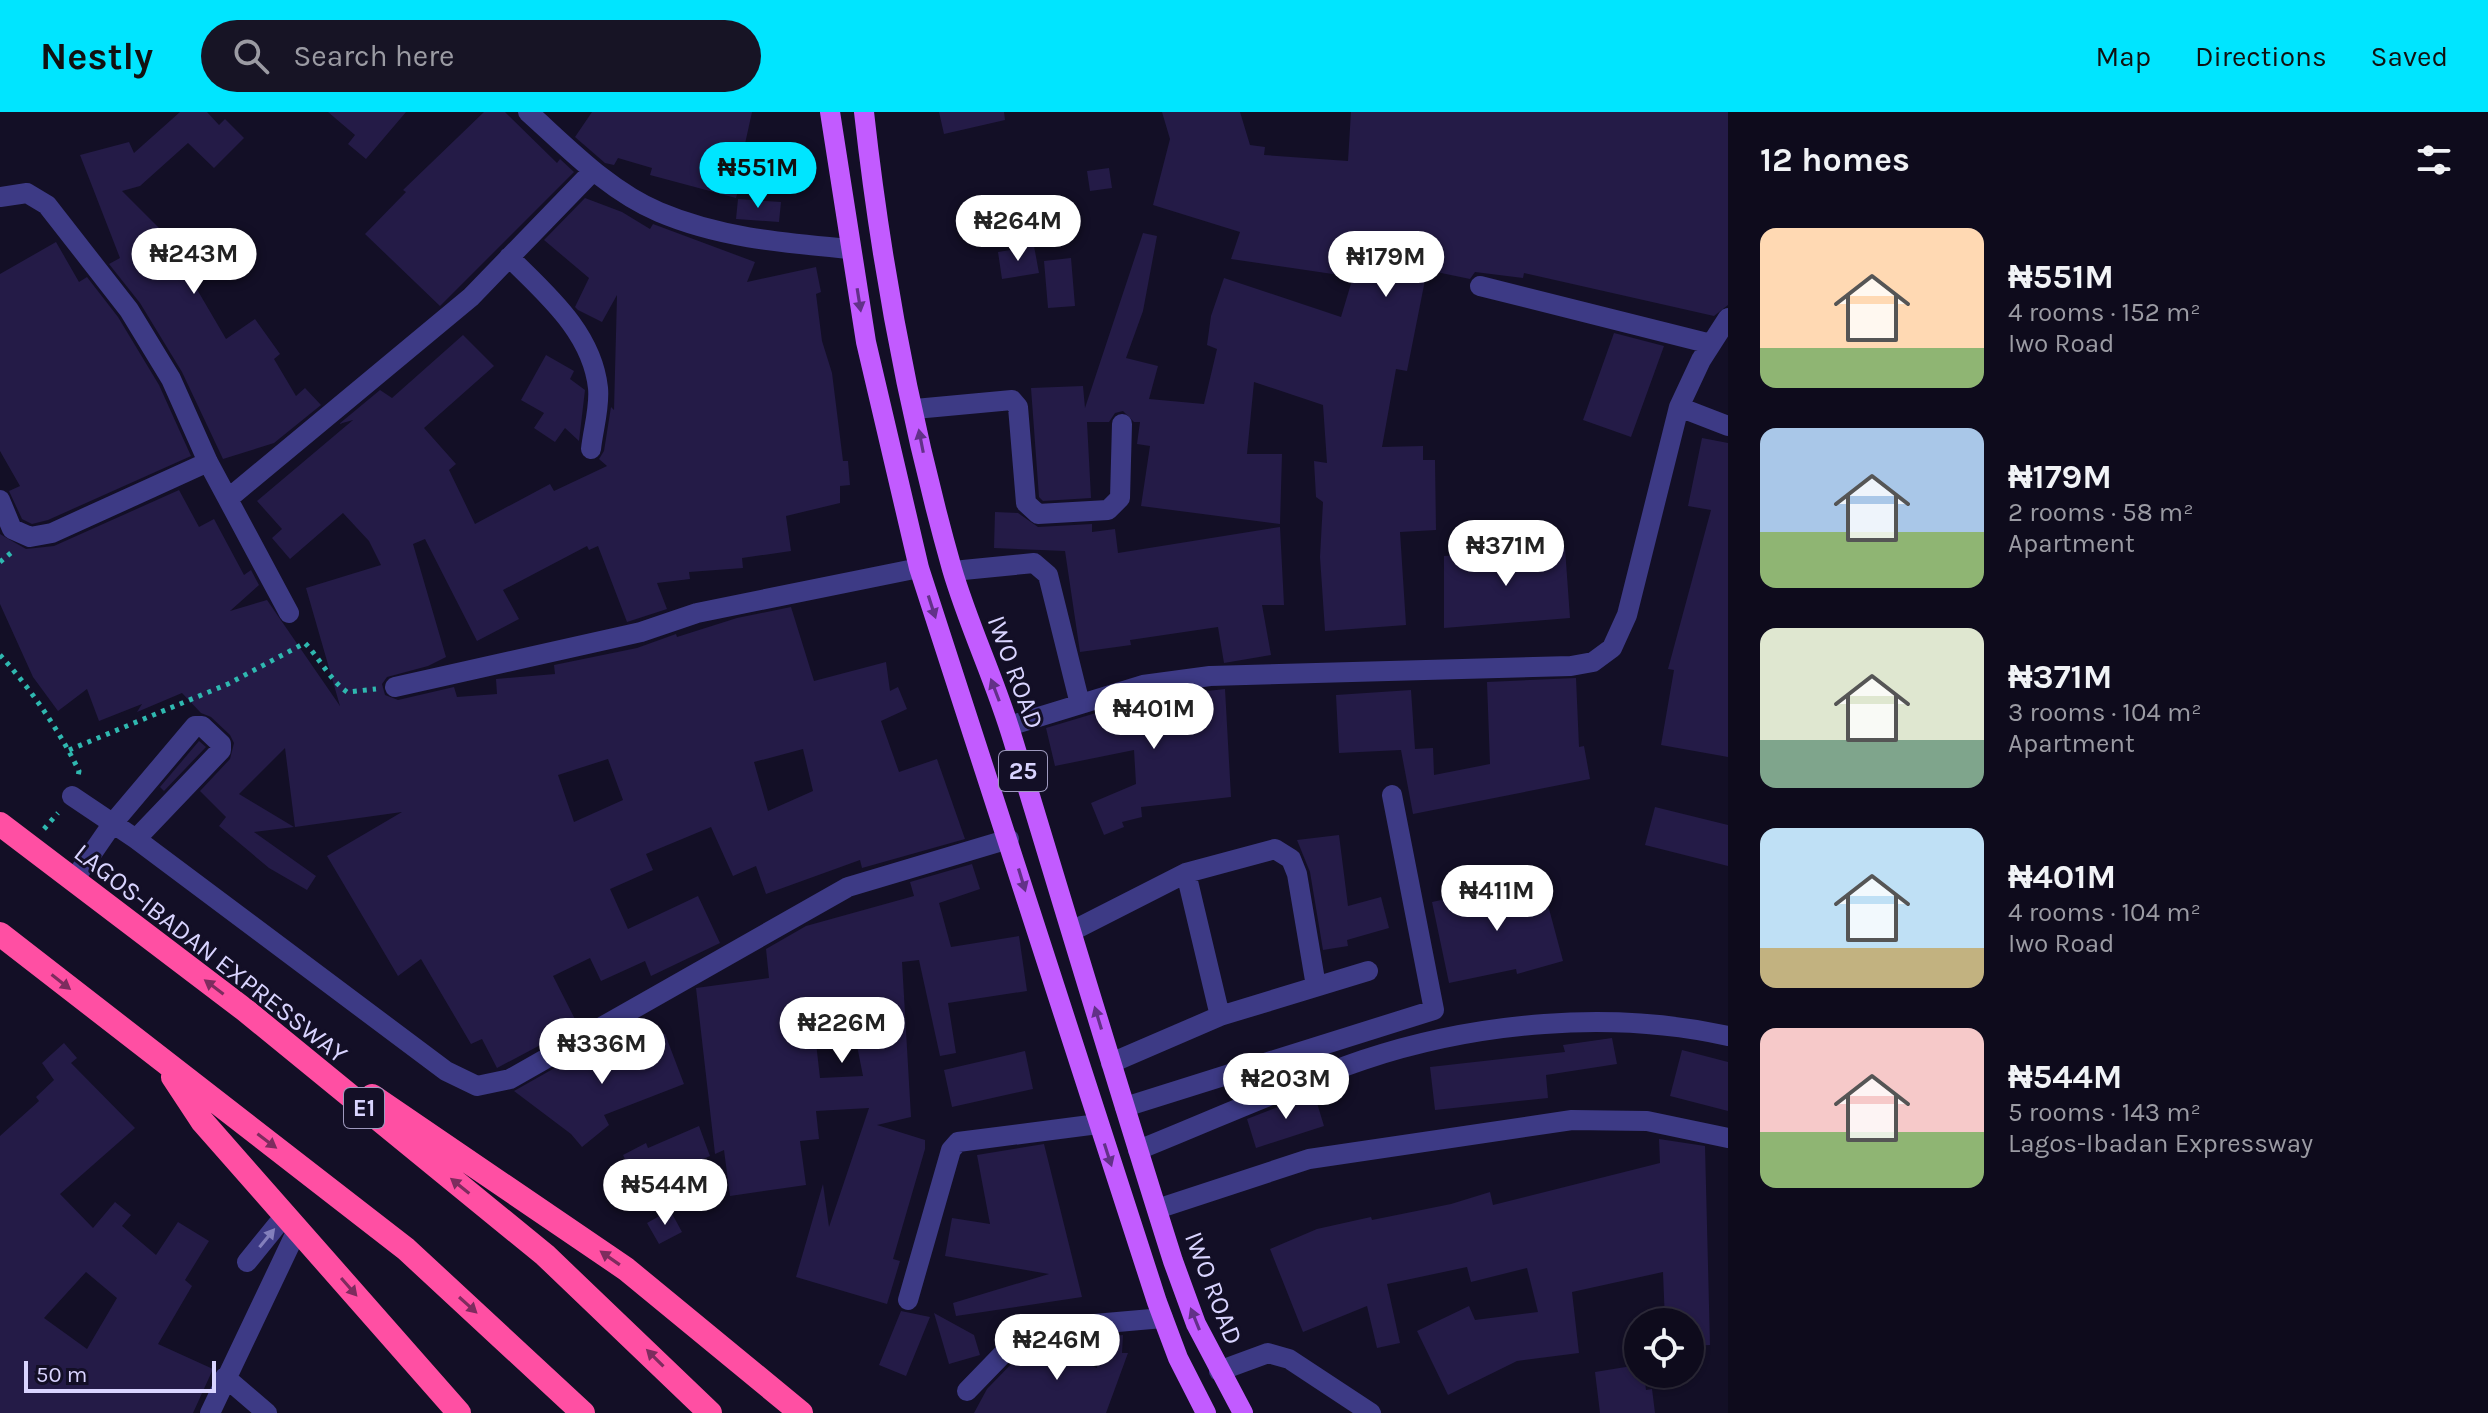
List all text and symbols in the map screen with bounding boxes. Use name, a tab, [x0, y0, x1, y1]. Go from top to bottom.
search box	[201, 20, 761, 92]
text: Nestly	[40, 34, 153, 79]
icon: search	[229, 34, 273, 78]
text: Search here	[293, 38, 455, 74]
text: Map	[2096, 40, 2151, 73]
text: Directions	[2195, 40, 2327, 73]
text: Saved	[2371, 40, 2448, 73]
icon: filters	[2412, 138, 2456, 182]
text: 12 homes	[1760, 140, 1910, 180]
pin: ₦551M	[702, 142, 814, 210]
text: ₦551M	[717, 152, 799, 183]
pin: ₦264M	[962, 195, 1074, 263]
text: ₦264M	[974, 205, 1062, 236]
pin: ₦243M	[138, 228, 250, 296]
pin: ₦179M	[1330, 231, 1442, 299]
text: ₦243M	[150, 238, 238, 269]
text: ₦179M	[1346, 241, 1426, 272]
text: ₦551M	[2008, 257, 2114, 297]
icon: home	[1824, 260, 1920, 356]
one-way arrow	[853, 288, 866, 313]
text: 4 rooms · 152 m²	[2008, 297, 2201, 328]
text: Iwo Road	[2008, 328, 2114, 359]
one-way arrow	[914, 429, 926, 454]
text: ₦179M	[2008, 457, 2112, 497]
icon: home	[1824, 460, 1920, 556]
text: 2 rooms · 58 m²	[2008, 497, 2194, 528]
pin: ₦371M	[1450, 520, 1562, 588]
text: Apartment	[2008, 528, 2135, 559]
text: ₦371M	[1466, 530, 1546, 561]
one-way arrow	[927, 595, 939, 619]
street label: IWO ROAD	[981, 611, 1050, 733]
text: ₦371M	[2008, 657, 2112, 697]
icon: home	[1824, 660, 1920, 756]
one-way arrow	[988, 678, 1001, 702]
pin: ₦401M	[1098, 683, 1210, 751]
text: ₦401M	[1113, 693, 1195, 724]
text: 3 rooms · 104 m²	[2008, 697, 2202, 728]
text: Apartment	[2008, 728, 2135, 759]
road number: 25	[999, 751, 1047, 791]
street label: LAGOS-IBADAN EXPRESSWAY	[68, 837, 354, 1070]
text: ₦401M	[2008, 857, 2116, 897]
icon: home	[1824, 860, 1920, 956]
pin: ₦411M	[1441, 865, 1553, 933]
one-way arrow	[1016, 869, 1029, 893]
text: ₦411M	[1459, 875, 1535, 906]
text: 4 rooms · 104 m²	[2008, 897, 2201, 928]
text: Iwo Road	[2008, 928, 2114, 959]
one-way arrow	[51, 973, 71, 990]
one-way arrow	[204, 980, 224, 996]
pin: ₦226M	[786, 997, 898, 1065]
one-way arrow	[1091, 1006, 1104, 1030]
text: ₦226M	[798, 1007, 886, 1038]
pin: ₦336M	[546, 1018, 658, 1086]
text: ₦336M	[557, 1028, 647, 1059]
pin: ₦203M	[1230, 1053, 1342, 1121]
text: ₦544M	[2008, 1057, 2123, 1097]
icon: home	[1824, 1060, 1920, 1156]
text: ₦203M	[1241, 1063, 1331, 1094]
road number: E1	[344, 1088, 384, 1128]
text: 5 rooms · 143 m²	[2008, 1097, 2201, 1128]
text: Lagos-Ibadan Expressway	[2008, 1128, 2313, 1159]
one-way arrow	[257, 1132, 277, 1148]
one-way arrow	[1103, 1144, 1115, 1168]
pin: ₦544M	[609, 1159, 721, 1227]
text: ₦544M	[621, 1169, 709, 1200]
one-way arrow	[450, 1178, 470, 1195]
street label: IWO ROAD	[1178, 1227, 1249, 1349]
one-way arrow	[258, 1228, 275, 1248]
one-way arrow	[600, 1251, 621, 1266]
one-way arrow	[340, 1276, 357, 1296]
one-way arrow	[459, 1296, 478, 1314]
one-way arrow	[1188, 1307, 1201, 1331]
map controls	[1624, 1308, 1704, 1388]
button: locate	[1624, 1308, 1704, 1388]
pin: ₦246M	[1001, 1314, 1113, 1382]
text: ₦246M	[1013, 1324, 1101, 1355]
one-way arrow	[646, 1349, 665, 1368]
scale bar	[24, 1357, 216, 1393]
text: 50 m	[36, 1362, 87, 1388]

